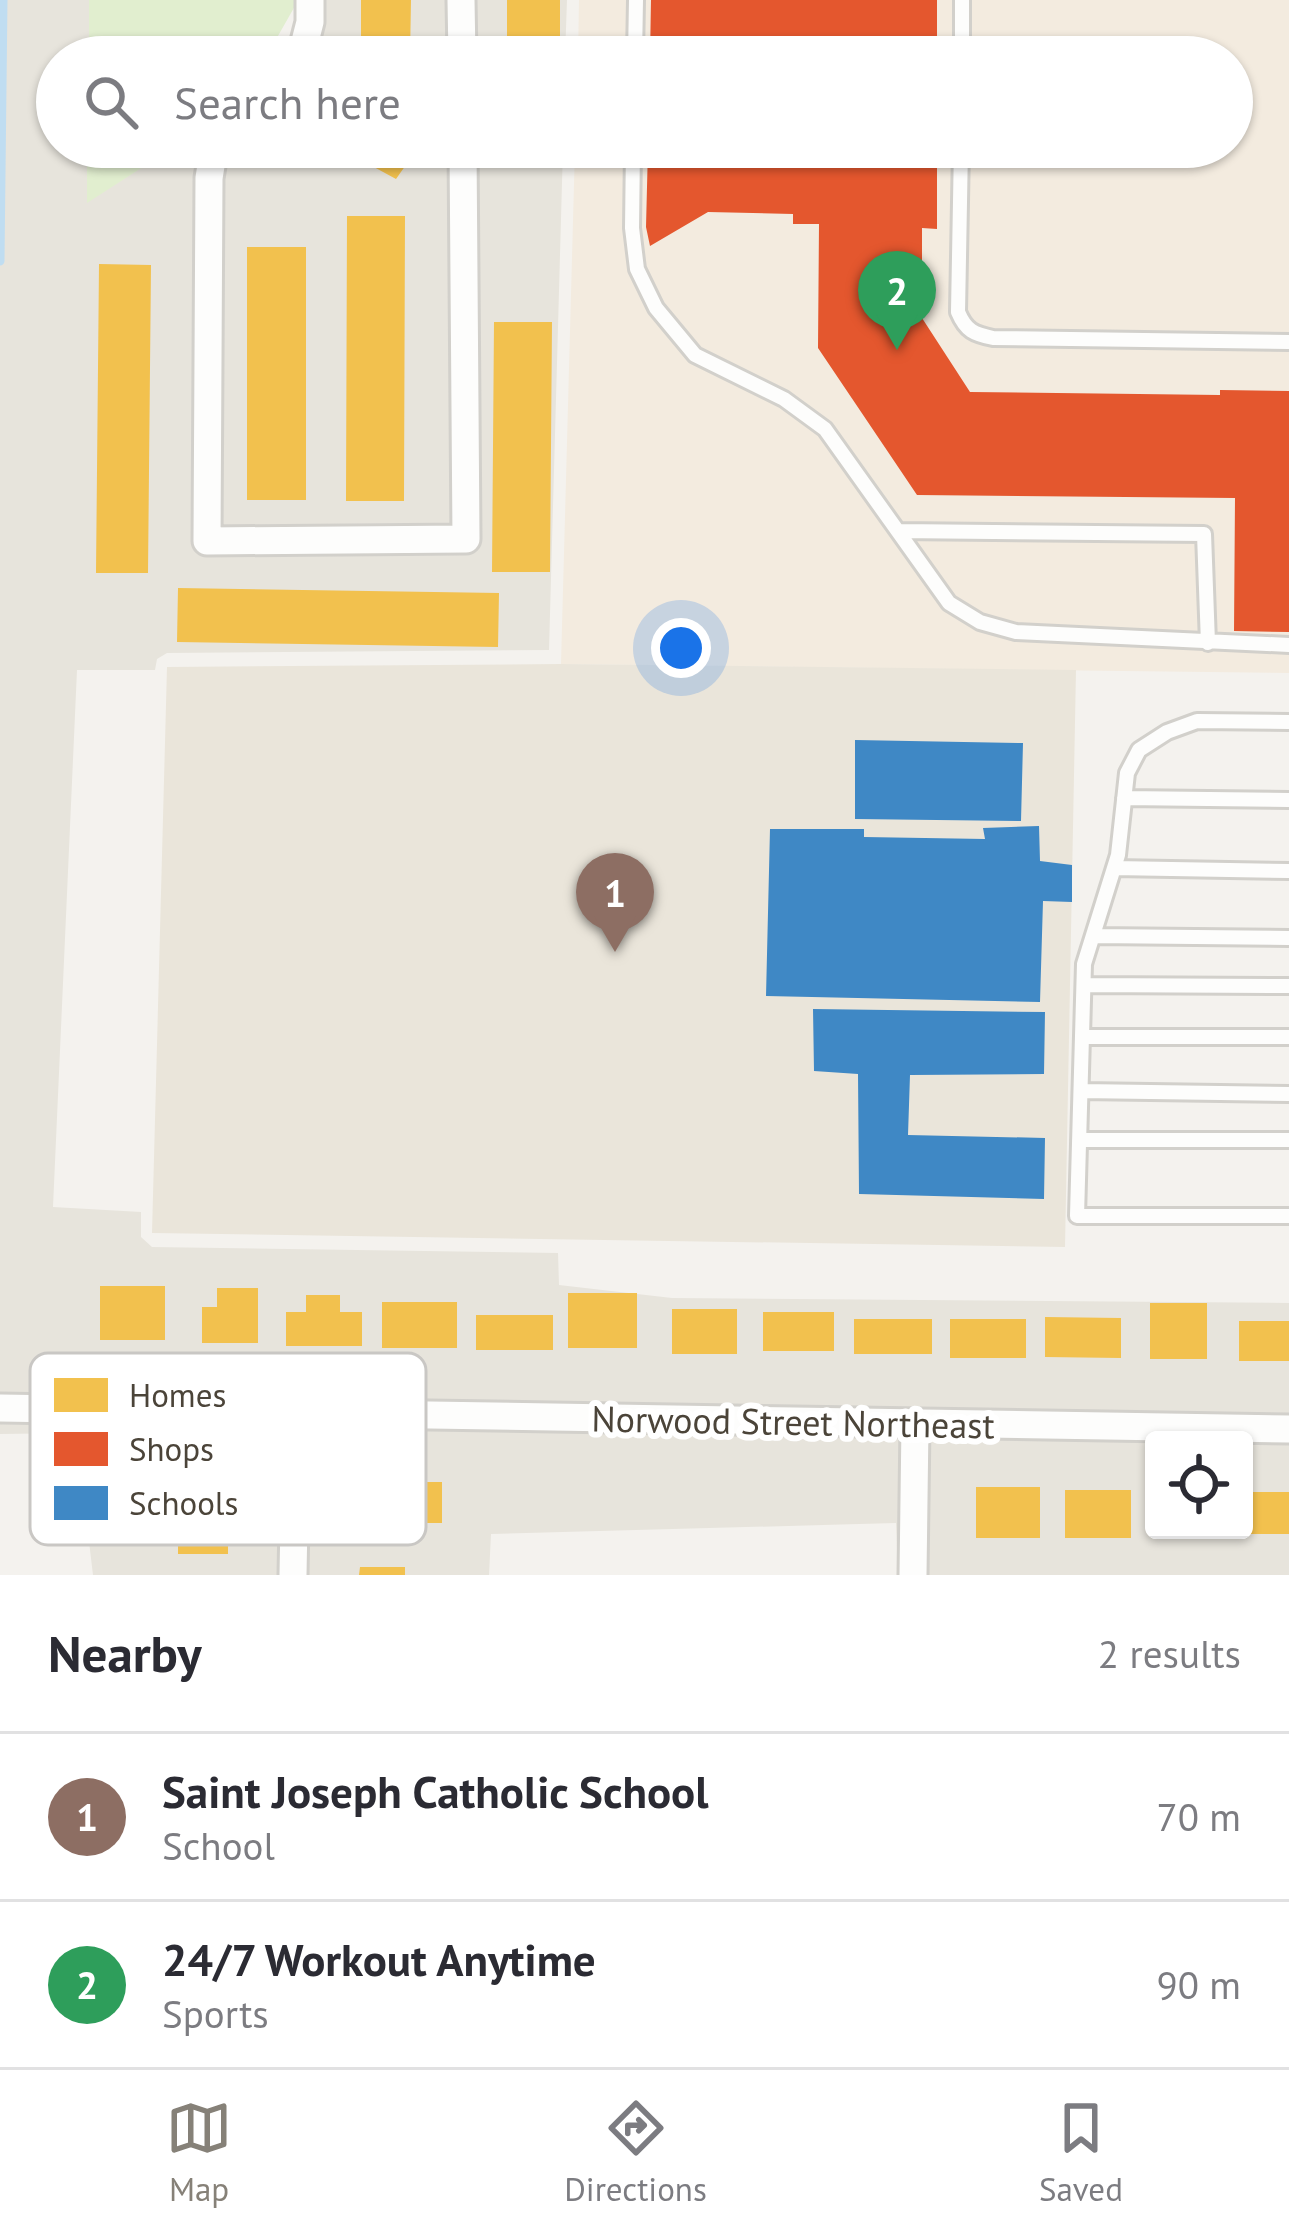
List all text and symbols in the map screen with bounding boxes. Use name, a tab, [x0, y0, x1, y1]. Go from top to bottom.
search box	[36, 36, 1253, 168]
icon: search	[78, 69, 144, 135]
text: Search here	[174, 73, 401, 131]
pin: 2	[858, 251, 936, 350]
your location	[651, 618, 711, 678]
pin: 1	[576, 853, 654, 952]
legend	[30, 1353, 426, 1545]
text: Homes	[129, 1373, 226, 1416]
street label: Norwood Street Northeast	[591, 1394, 995, 1449]
text: Shops	[129, 1427, 214, 1470]
map controls	[1145, 1431, 1253, 1539]
button: locate	[1145, 1431, 1253, 1539]
text: Schools	[129, 1481, 238, 1524]
text: Nearby	[48, 1620, 202, 1686]
text: 2 results	[1098, 1628, 1241, 1679]
text: Saint Joseph Catholic School	[162, 1762, 708, 1820]
text: 1	[76, 1791, 98, 1842]
text: 70 m	[1156, 1791, 1241, 1842]
text: School	[162, 1820, 275, 1871]
text: 24/7 Workout Anytime	[162, 1930, 596, 1988]
text: 2	[76, 1959, 98, 2010]
text: 90 m	[1156, 1959, 1241, 2010]
text: Sports	[162, 1988, 269, 2039]
tab: Map	[166, 2095, 232, 2210]
tab: Directions	[564, 2095, 707, 2210]
tab: Saved	[1039, 2095, 1123, 2210]

